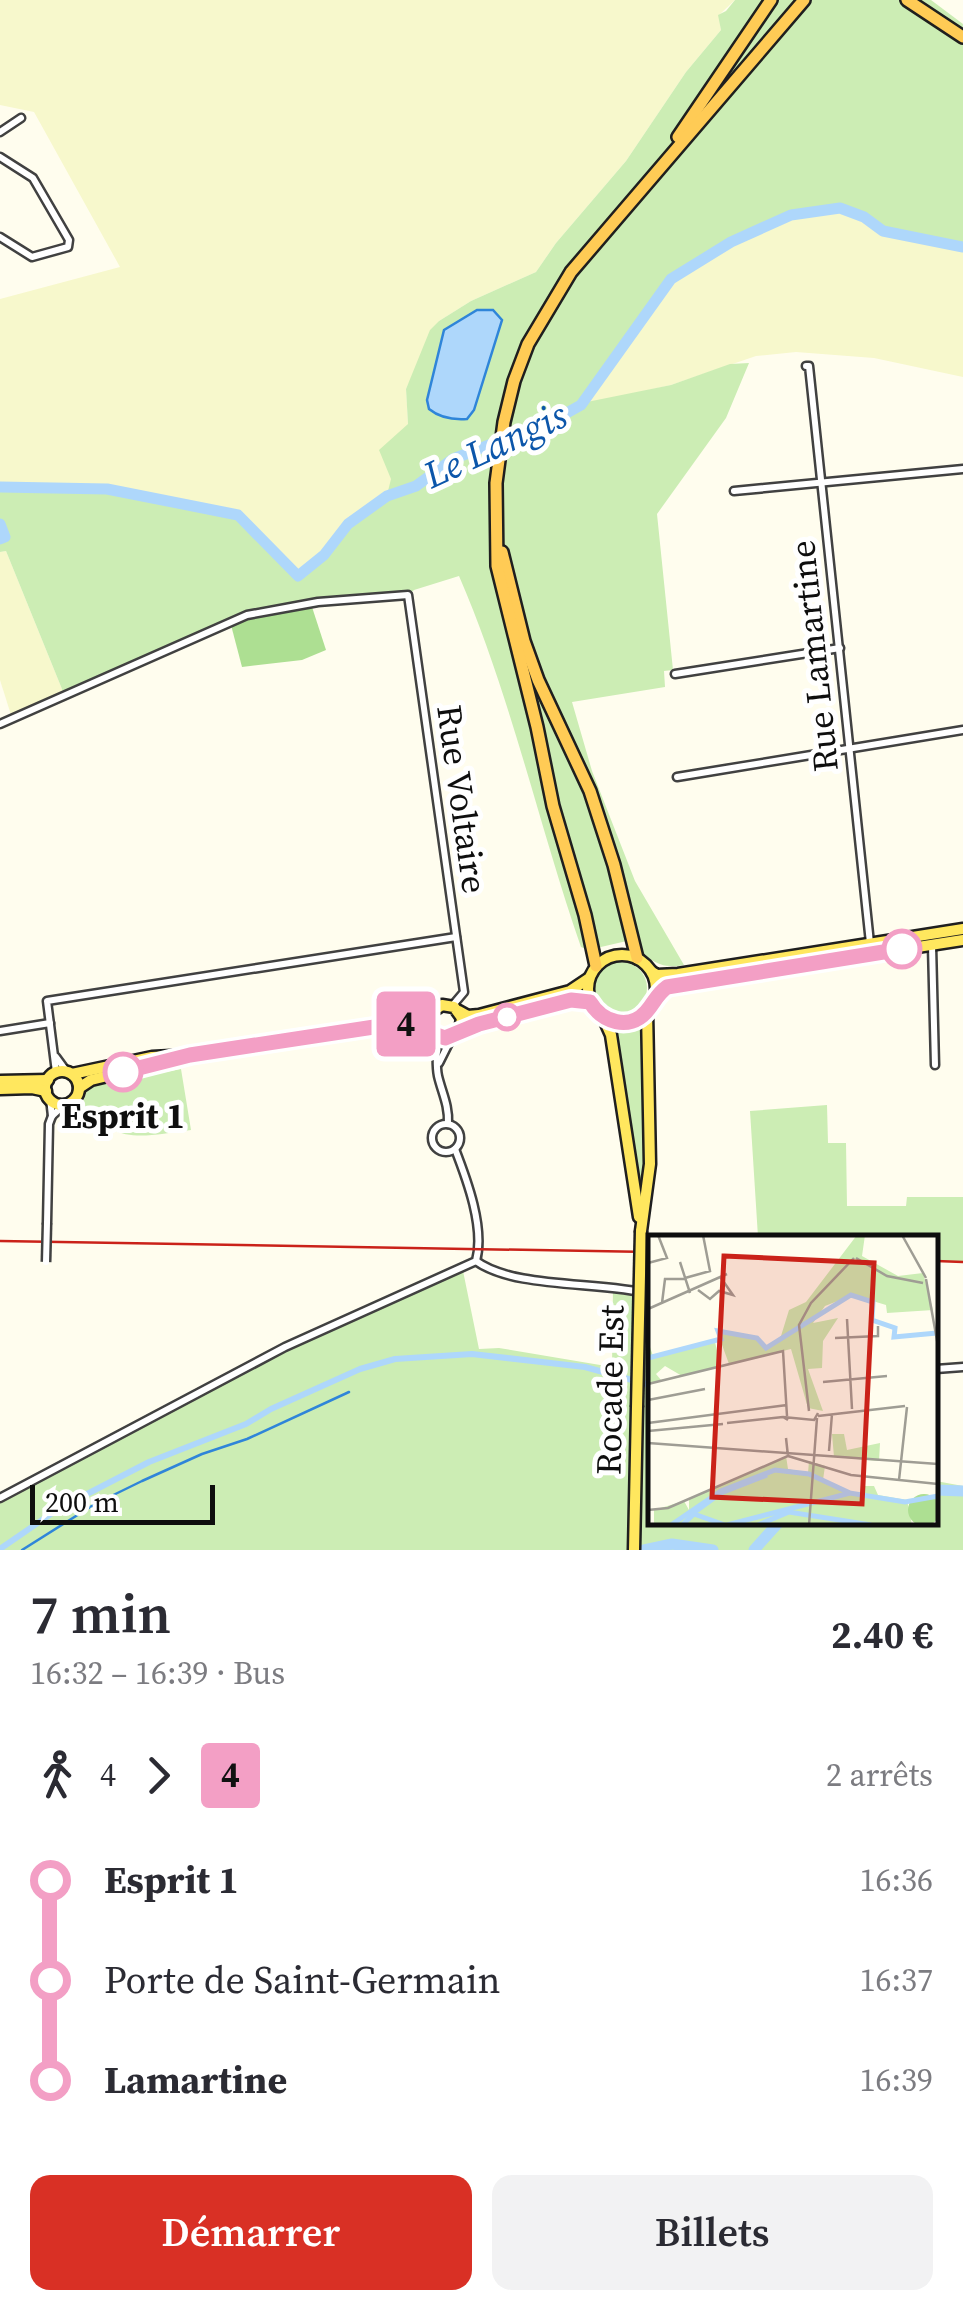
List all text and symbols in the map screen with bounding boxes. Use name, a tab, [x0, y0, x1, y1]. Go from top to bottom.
water label: Le Langis	[414, 389, 575, 501]
street label: Rue Lamartine	[778, 538, 850, 774]
street label: Rue Voltaire	[425, 702, 499, 896]
unlabelled marker	[883, 930, 921, 968]
line badge: 4	[374, 992, 438, 1056]
text: 4	[397, 1000, 415, 1048]
unlabelled marker	[494, 1004, 520, 1030]
marker: Esprit 1	[104, 1053, 142, 1091]
place label: Esprit 1	[61, 1092, 185, 1140]
inset map	[648, 1235, 938, 1525]
street label: Rocade Est	[585, 1304, 635, 1475]
scale bar	[30, 1480, 215, 1524]
text: 200 m	[45, 1483, 119, 1521]
text: 7 min	[30, 1576, 171, 1651]
text: 2.40 €	[831, 1609, 933, 1661]
text: 16:32 – 16:39 · Bus	[30, 1651, 285, 1695]
icon: walk	[30, 1748, 85, 1803]
icon: forward	[131, 1748, 186, 1803]
text: 4	[221, 1751, 240, 1799]
text: 4	[100, 1753, 116, 1797]
text: 2 arrêts	[826, 1753, 933, 1797]
text: Esprit 1	[104, 1854, 239, 1906]
text: 16:36	[859, 1858, 933, 1902]
text: Porte de Saint-Germain	[104, 1954, 501, 2006]
text: 16:37	[859, 1958, 933, 2002]
text: Lamartine	[104, 2054, 287, 2106]
text: 16:39	[859, 2058, 933, 2102]
button: Démarrer	[30, 2175, 472, 2290]
button: Billets	[492, 2175, 933, 2290]

